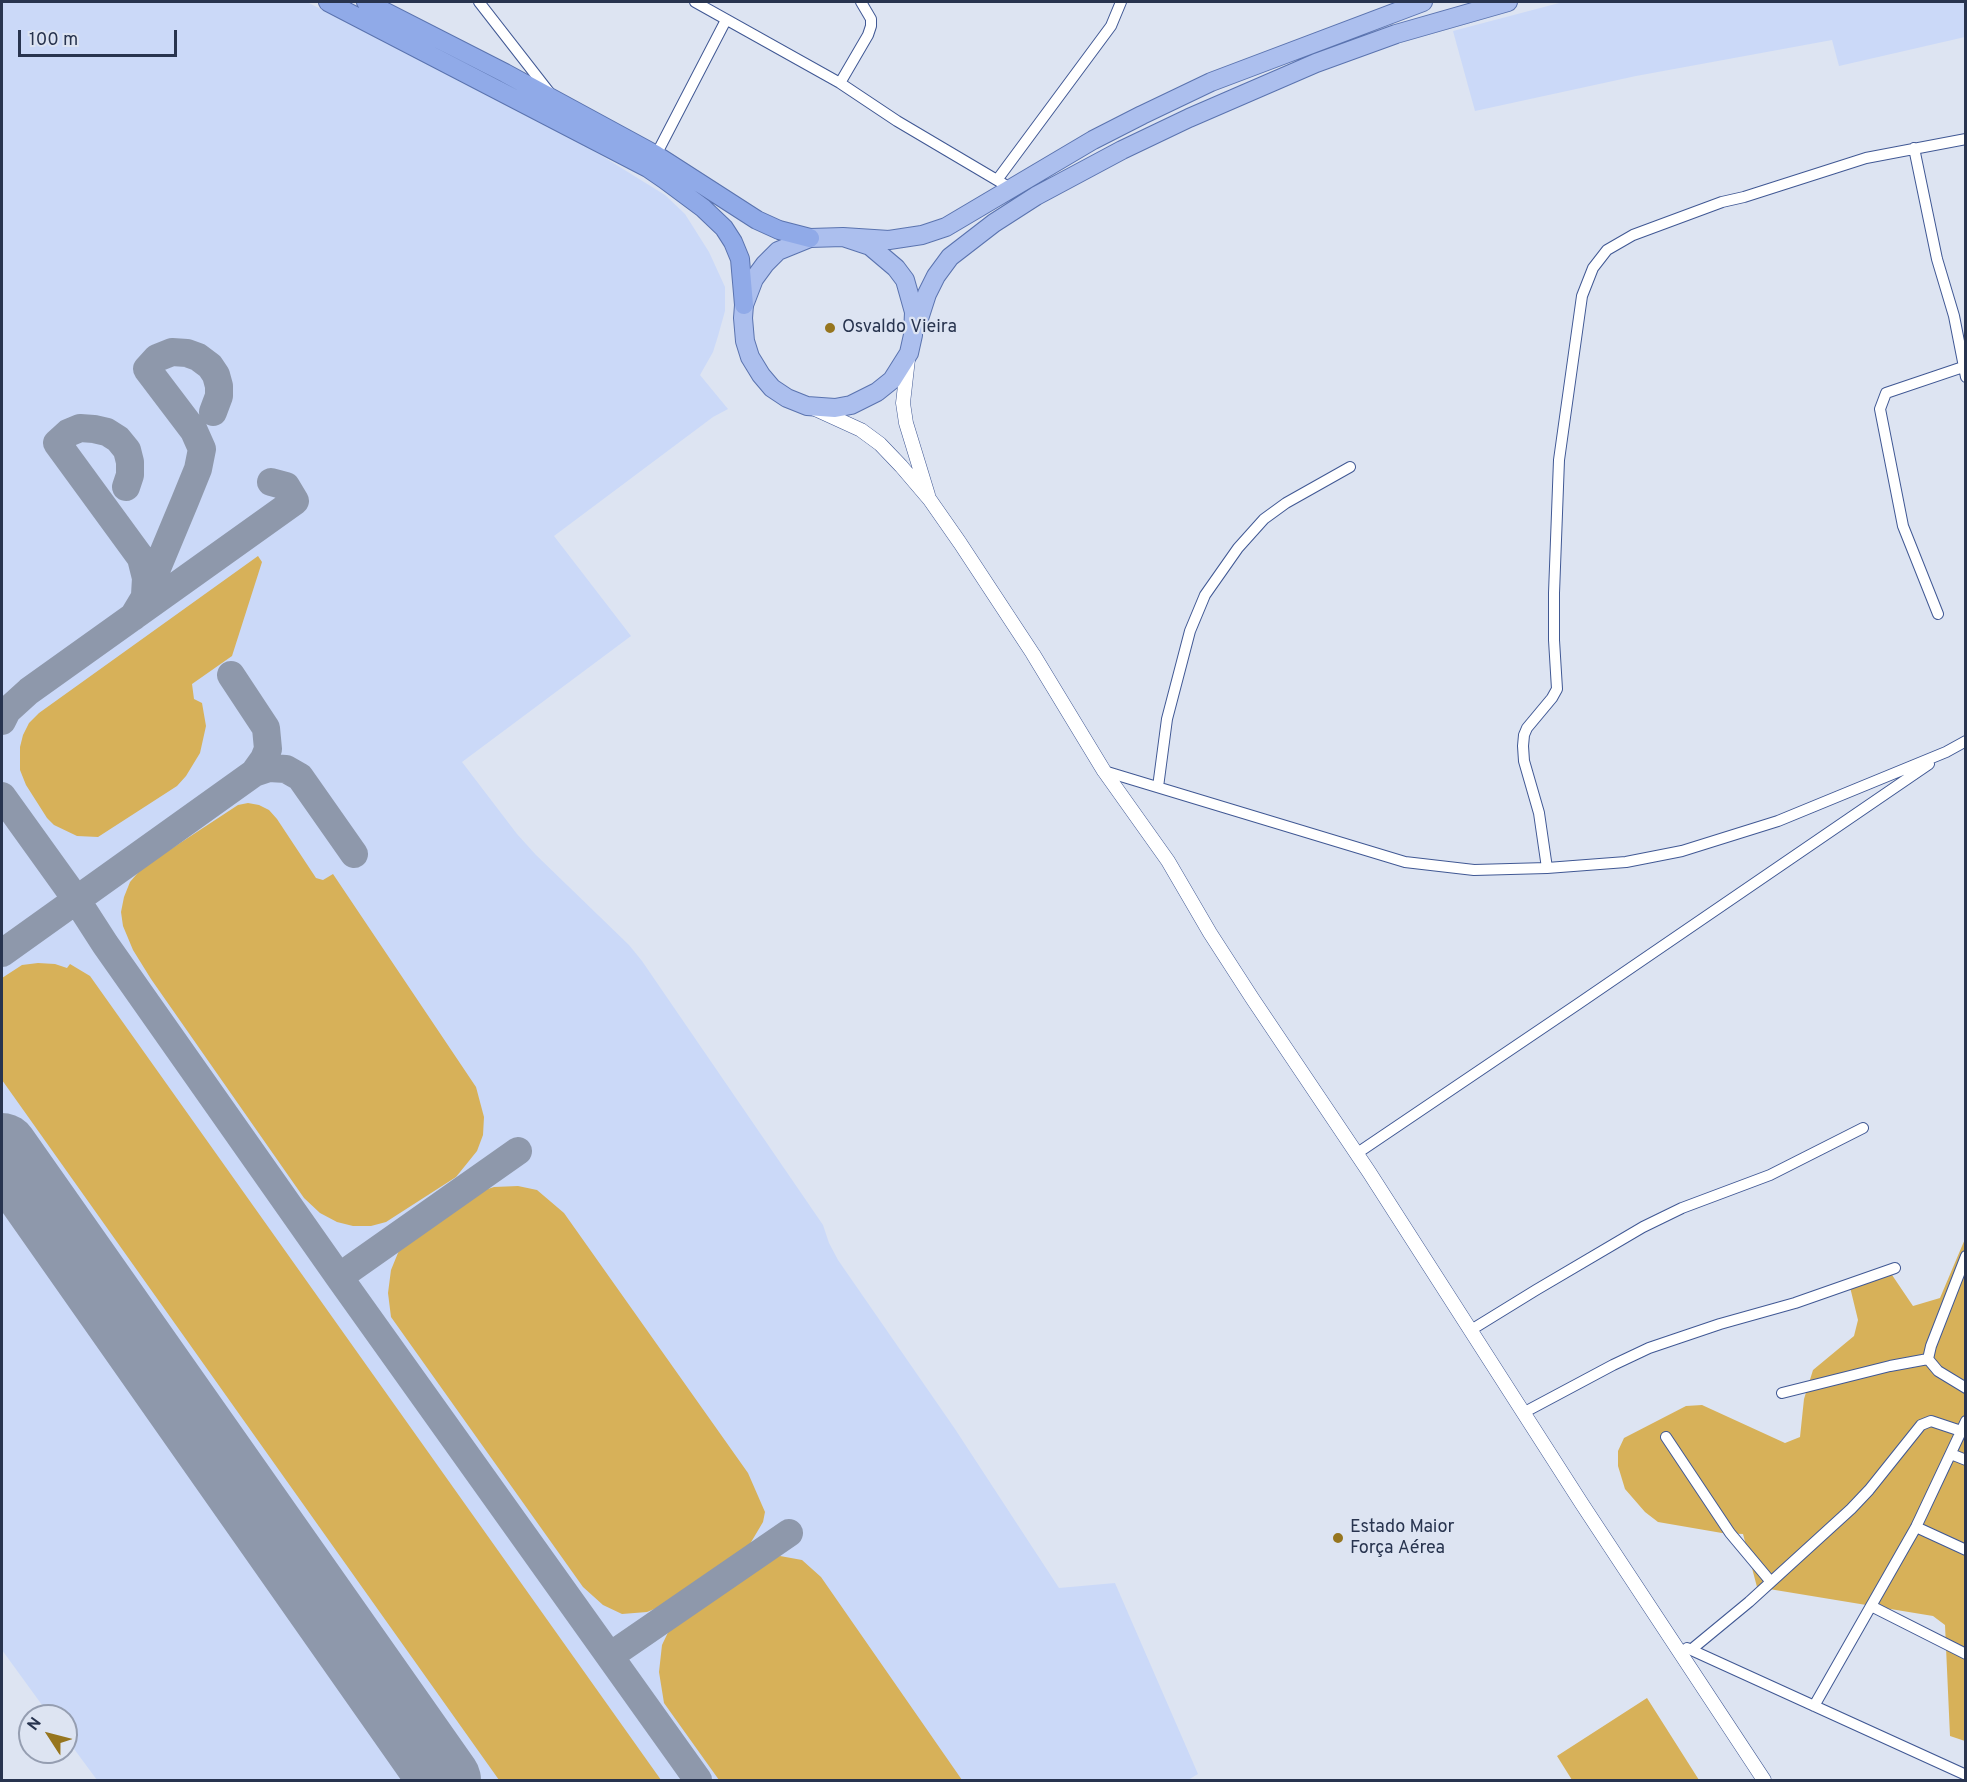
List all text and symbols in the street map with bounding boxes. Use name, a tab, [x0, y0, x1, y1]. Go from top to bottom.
scale bar	[21, 18, 180, 56]
text: 100 m	[29, 29, 78, 52]
place label: Osvaldo Vieira	[842, 317, 957, 339]
marker: Osvaldo Vieira	[823, 321, 837, 335]
place label: Estado Maior Força Aérea	[1350, 1517, 1454, 1559]
marker: Estado Maior Força Aérea	[1331, 1531, 1345, 1545]
north arrow	[18, 1704, 78, 1764]
text: N	[24, 1714, 47, 1735]

